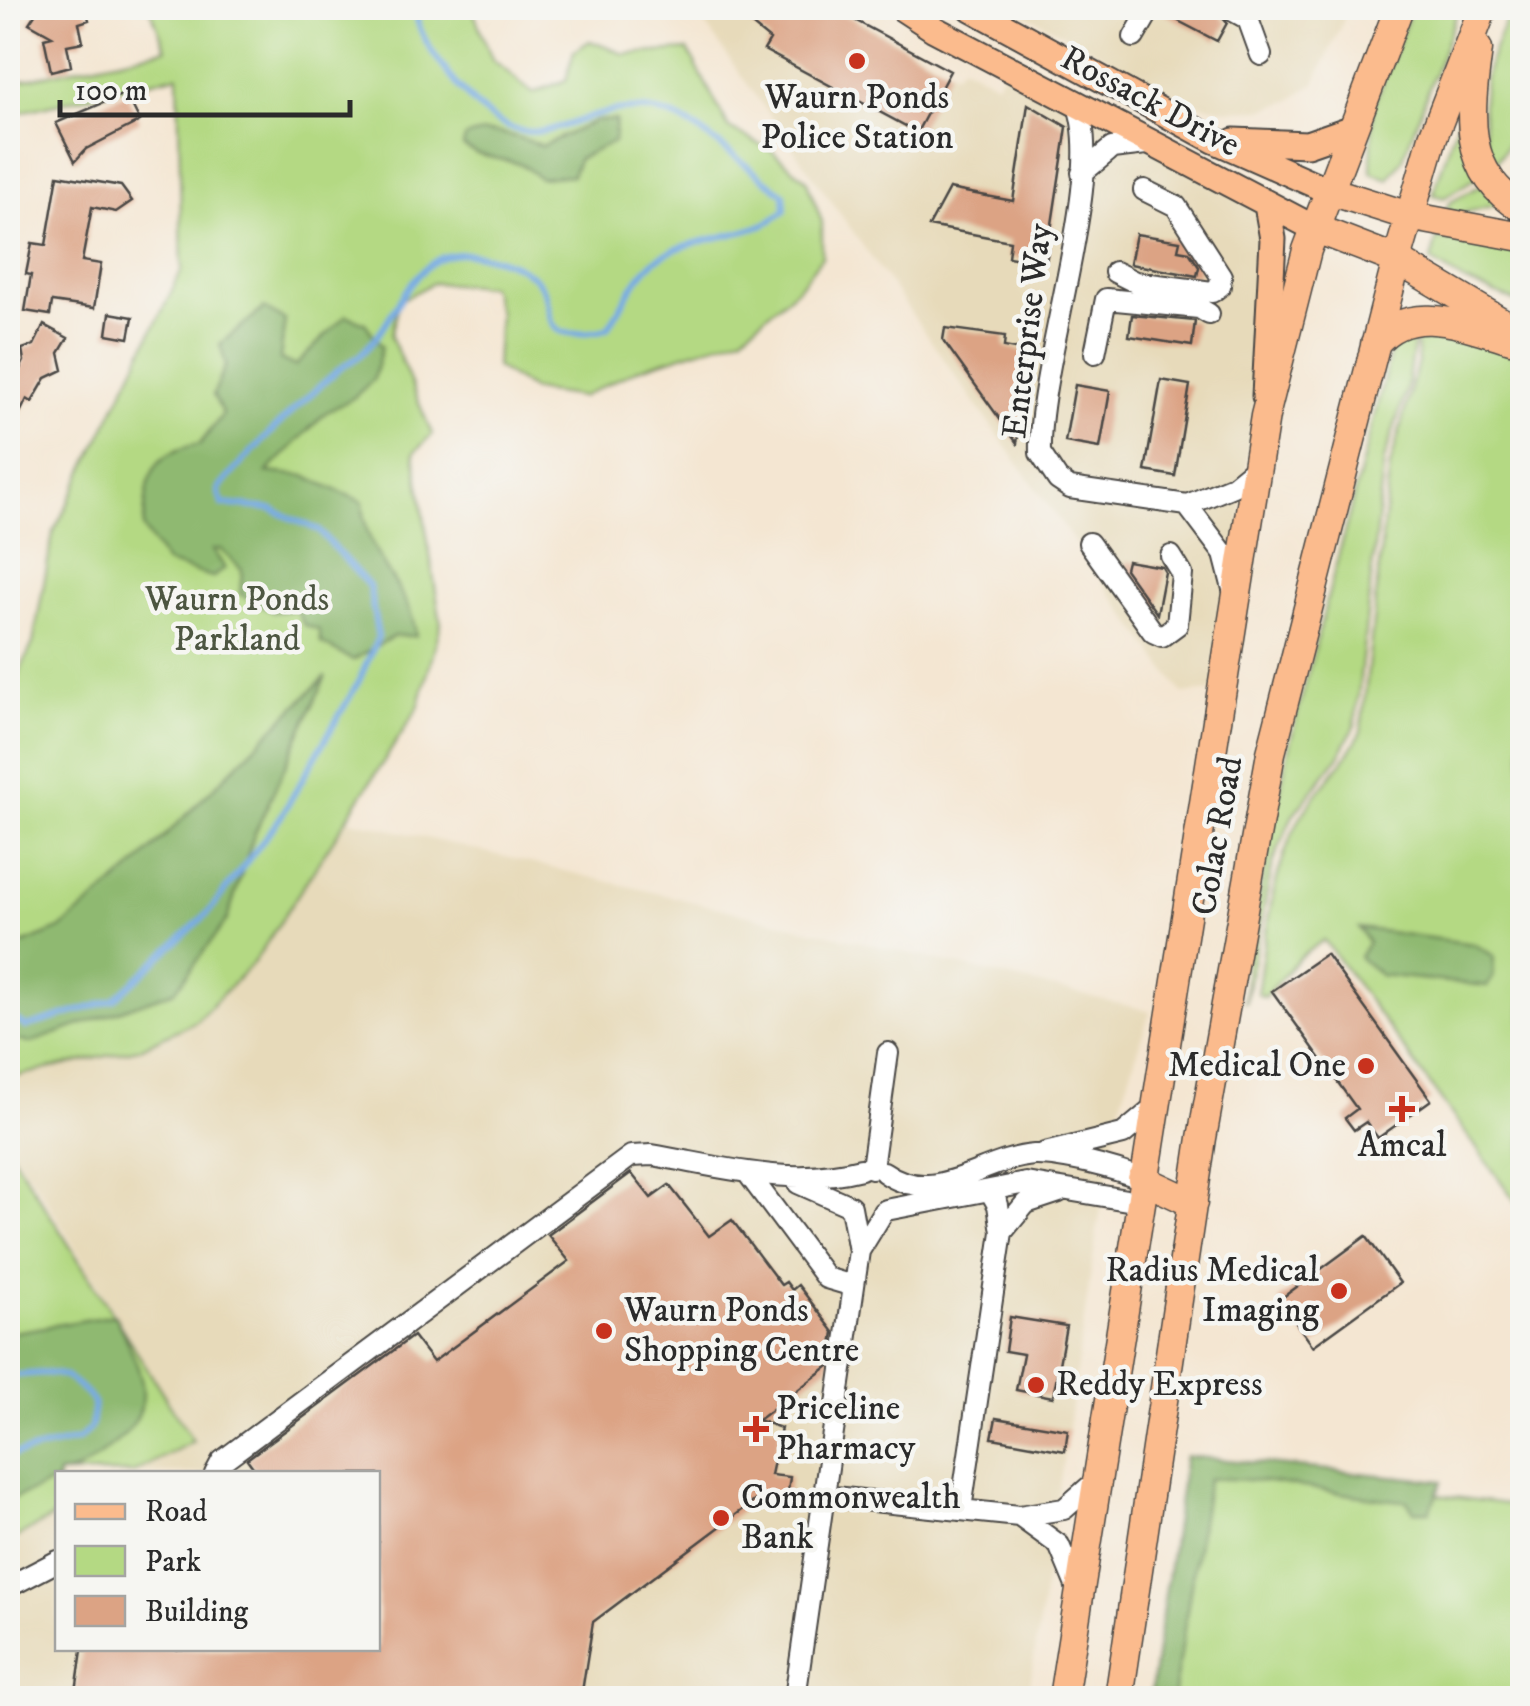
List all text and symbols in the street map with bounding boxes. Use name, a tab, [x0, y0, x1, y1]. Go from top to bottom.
street label: Rossack Drive	[1053, 37, 1247, 167]
marker: Waurn Ponds Police Station	[846, 50, 868, 72]
scale bar	[60, 55, 350, 117]
text: 100 m	[75, 73, 147, 110]
place label: Waurn Ponds Police Station	[760, 76, 954, 160]
street label: Enterprise Way	[993, 221, 1063, 441]
park label: Waurn Ponds Parkland	[144, 578, 329, 662]
street label: Colac Road	[1182, 753, 1254, 919]
place label: Medical One	[1168, 1044, 1346, 1088]
marker: Medical One	[1355, 1055, 1377, 1077]
marker: Amcal	[1391, 1098, 1413, 1120]
place label: Amcal	[1358, 1124, 1447, 1168]
place label: Radius Medical Imaging	[1105, 1249, 1320, 1333]
marker: Radius Medical Imaging	[1328, 1280, 1350, 1302]
place label: Waurn Ponds Shopping Centre	[623, 1289, 859, 1373]
marker: Waurn Ponds Shopping Centre	[593, 1320, 615, 1342]
place label: Reddy Express	[1056, 1363, 1263, 1407]
marker: Reddy Express	[1025, 1374, 1047, 1396]
place label: Priceline Pharmacy	[776, 1387, 916, 1471]
marker: Priceline Pharmacy	[745, 1418, 767, 1440]
legend	[55, 1471, 380, 1651]
place label: Commonwealth Bank	[741, 1476, 961, 1560]
text: Road	[145, 1494, 207, 1531]
marker: Commonwealth Bank	[710, 1507, 732, 1529]
text: Park	[145, 1544, 201, 1581]
text: Building	[145, 1594, 249, 1631]

